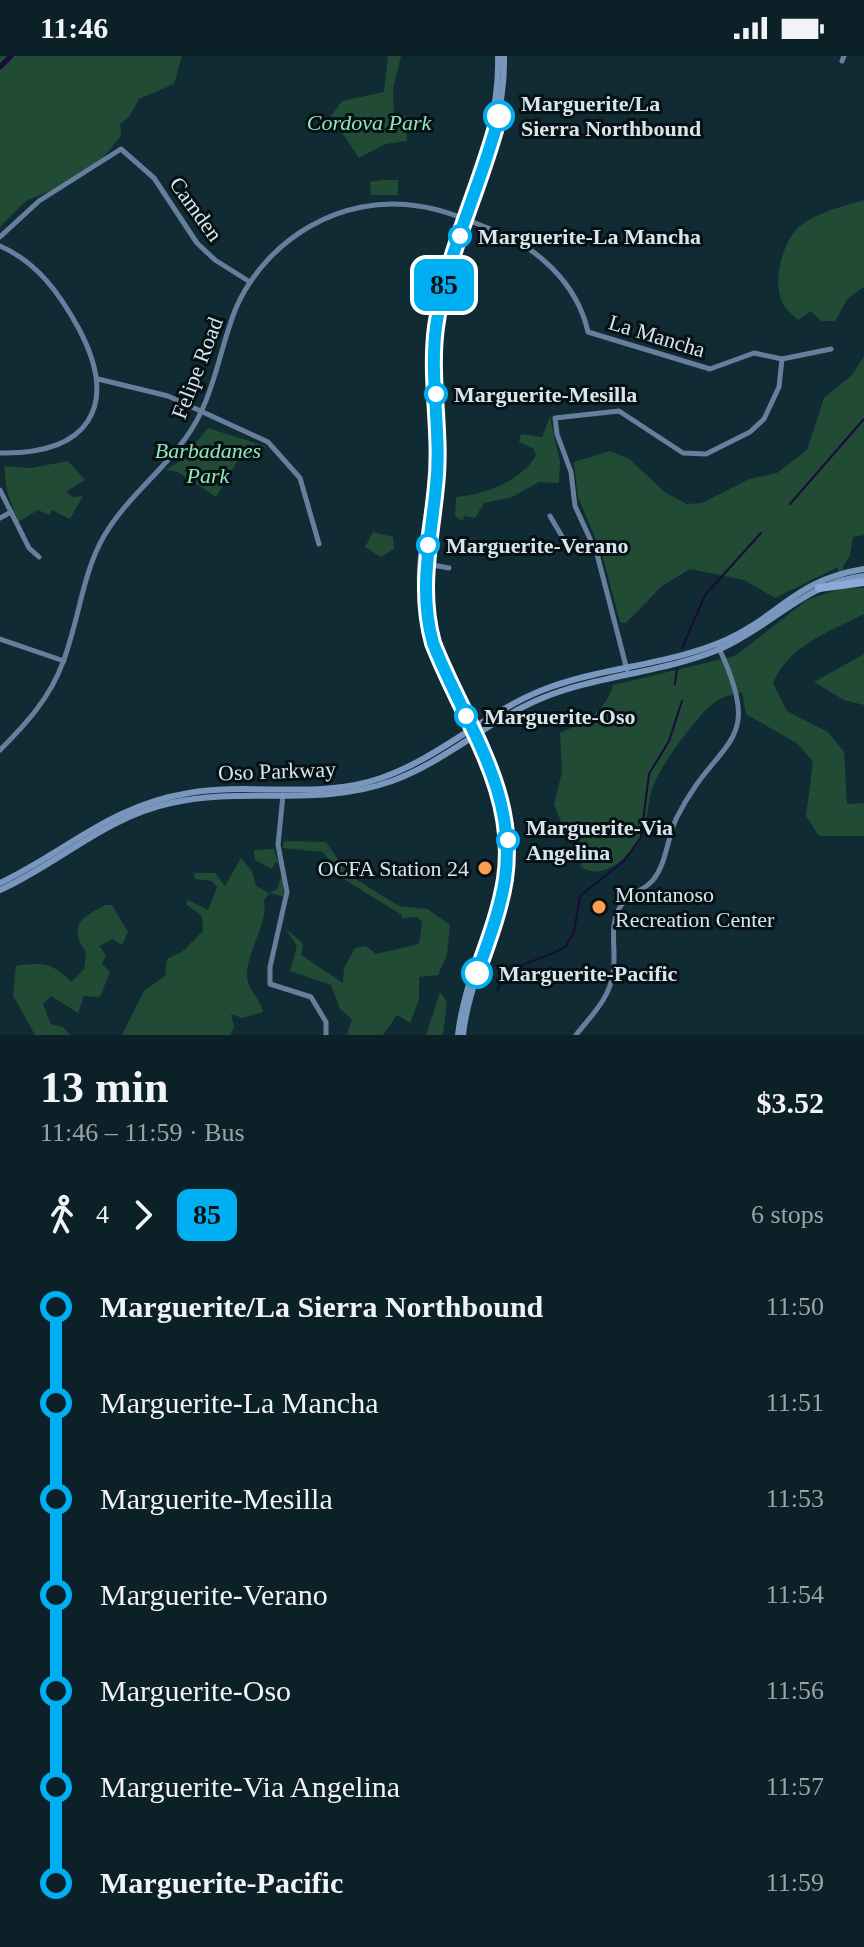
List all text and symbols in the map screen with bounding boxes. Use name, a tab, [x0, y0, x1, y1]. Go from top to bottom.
text: 11:46	[40, 11, 108, 44]
place label: Marguerite/La Sierra Northbound	[521, 91, 701, 141]
marker: Marguerite/La Sierra Northbound	[484, 101, 514, 131]
park label: Cordova Park	[307, 110, 432, 135]
street label: Camden	[164, 172, 228, 246]
place label: Marguerite-La Mancha	[478, 224, 701, 249]
marker: Marguerite-La Mancha	[449, 225, 471, 247]
line badge: 85	[408, 259, 480, 311]
text: 85	[430, 269, 458, 300]
street label: La Mancha	[606, 309, 708, 363]
street label: Felipe Road	[166, 314, 228, 422]
place label: Marguerite-Mesilla	[454, 382, 637, 407]
marker: Marguerite-Mesilla	[425, 383, 447, 405]
park label: Barbadanes Park	[155, 438, 261, 488]
place label: Marguerite-Verano	[446, 533, 628, 558]
marker: Marguerite-Verano	[417, 534, 439, 556]
place label: Marguerite-Oso	[484, 704, 636, 729]
marker: Marguerite-Oso	[455, 705, 477, 727]
street label: Oso Parkway	[218, 756, 336, 786]
place label: Marguerite-Via Angelina	[526, 815, 673, 865]
marker: Marguerite-Via Angelina	[497, 829, 519, 851]
place label: OCFA Station 24	[318, 856, 469, 881]
marker: OCFA Station 24	[476, 859, 494, 877]
place label: Montanoso Recreation Center	[615, 882, 775, 932]
marker: Montanoso Recreation Center	[590, 898, 608, 916]
marker: Marguerite-Pacific	[462, 958, 492, 988]
place label: Marguerite-Pacific	[499, 961, 678, 986]
text: 13 min	[40, 1063, 168, 1112]
text: $3.52	[757, 1086, 824, 1119]
text: 11:46 – 11:59 · Bus	[40, 1118, 245, 1147]
icon: walk	[40, 1193, 84, 1237]
icon: forward	[121, 1193, 165, 1237]
text: 85	[193, 1199, 221, 1230]
text: 4	[96, 1200, 109, 1229]
text: 6 stops	[751, 1200, 824, 1229]
text: Marguerite/La Sierra Northbound	[100, 1290, 543, 1323]
text: 11:50	[766, 1292, 824, 1321]
text: Marguerite-La Mancha	[100, 1386, 378, 1419]
text: 11:51	[766, 1388, 824, 1417]
text: Marguerite-Mesilla	[100, 1482, 333, 1515]
text: 11:53	[766, 1484, 824, 1513]
text: Marguerite-Verano	[100, 1578, 328, 1611]
text: 11:54	[766, 1580, 824, 1609]
text: Marguerite-Oso	[100, 1674, 291, 1707]
text: 11:56	[766, 1676, 824, 1705]
text: Marguerite-Via Angelina	[100, 1770, 400, 1803]
text: 11:57	[766, 1772, 824, 1801]
text: Marguerite-Pacific	[100, 1866, 343, 1899]
text: 11:59	[766, 1868, 824, 1897]

